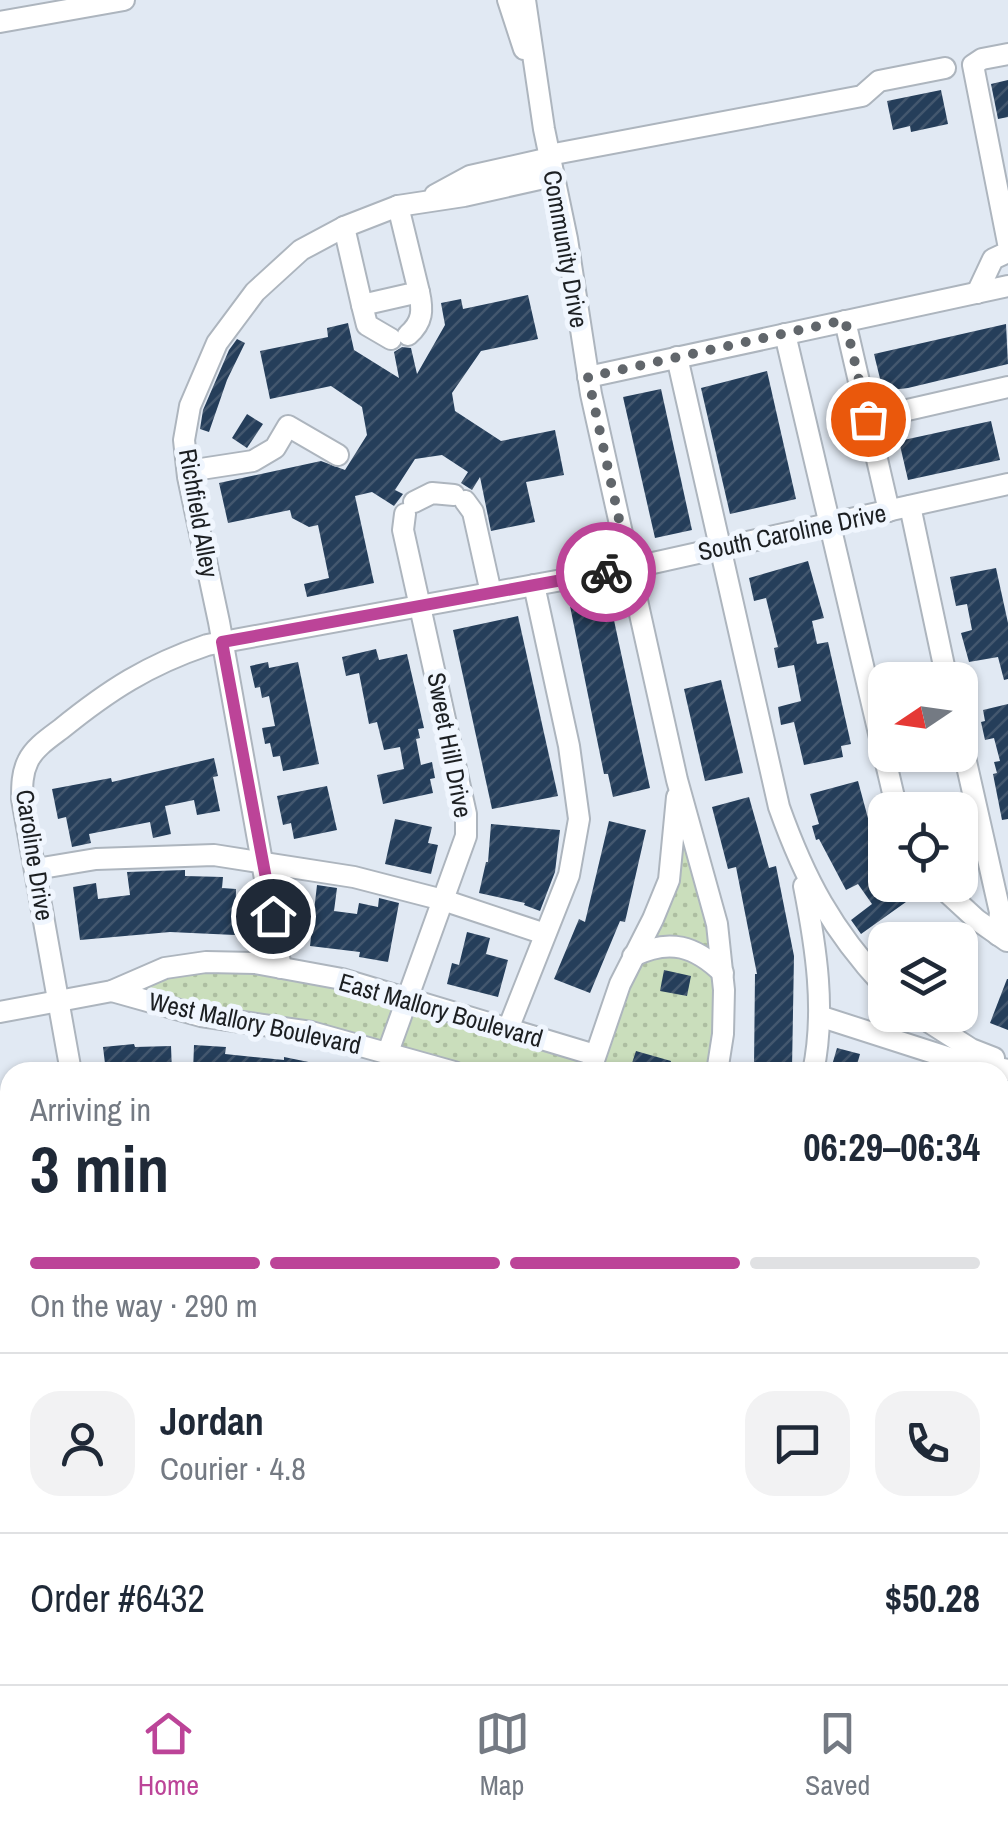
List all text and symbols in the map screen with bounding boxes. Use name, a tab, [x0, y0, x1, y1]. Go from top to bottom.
street label: Community Drive	[535, 168, 597, 330]
pin	[826, 377, 911, 462]
icon: bag	[841, 392, 896, 447]
street label: Richfield Alley	[171, 446, 227, 581]
street label: South Caroline Drive	[695, 495, 889, 569]
courier	[556, 522, 656, 622]
icon: bike	[579, 545, 634, 600]
north arrow	[868, 662, 978, 772]
map controls	[868, 662, 978, 1032]
street label: Sweet Hill Drive	[419, 670, 481, 820]
street label: Caroline Drive	[8, 787, 62, 923]
button: locate	[868, 792, 978, 902]
pin	[231, 874, 316, 959]
icon: home	[246, 889, 301, 944]
button: layers	[868, 922, 978, 1032]
street label: East Mallory Boulevard	[335, 965, 547, 1055]
street label: West Mallory Boulevard	[146, 984, 364, 1062]
text: Arriving in	[30, 1088, 151, 1131]
text: 06:29–06:34	[803, 1122, 980, 1173]
text: 3 min	[30, 1125, 169, 1212]
text: On the way · 290 m	[30, 1284, 258, 1327]
button: person	[30, 1391, 135, 1496]
button: chat	[745, 1391, 850, 1496]
button: phone	[875, 1391, 980, 1496]
text: Jordan	[160, 1396, 264, 1447]
text: Courier · 4.8	[160, 1447, 306, 1490]
text: Order #6432	[30, 1573, 205, 1624]
text: $50.28	[885, 1573, 980, 1624]
tab: Home	[138, 1706, 199, 1804]
tab: Map	[475, 1706, 530, 1804]
tab: Saved	[805, 1706, 870, 1804]

